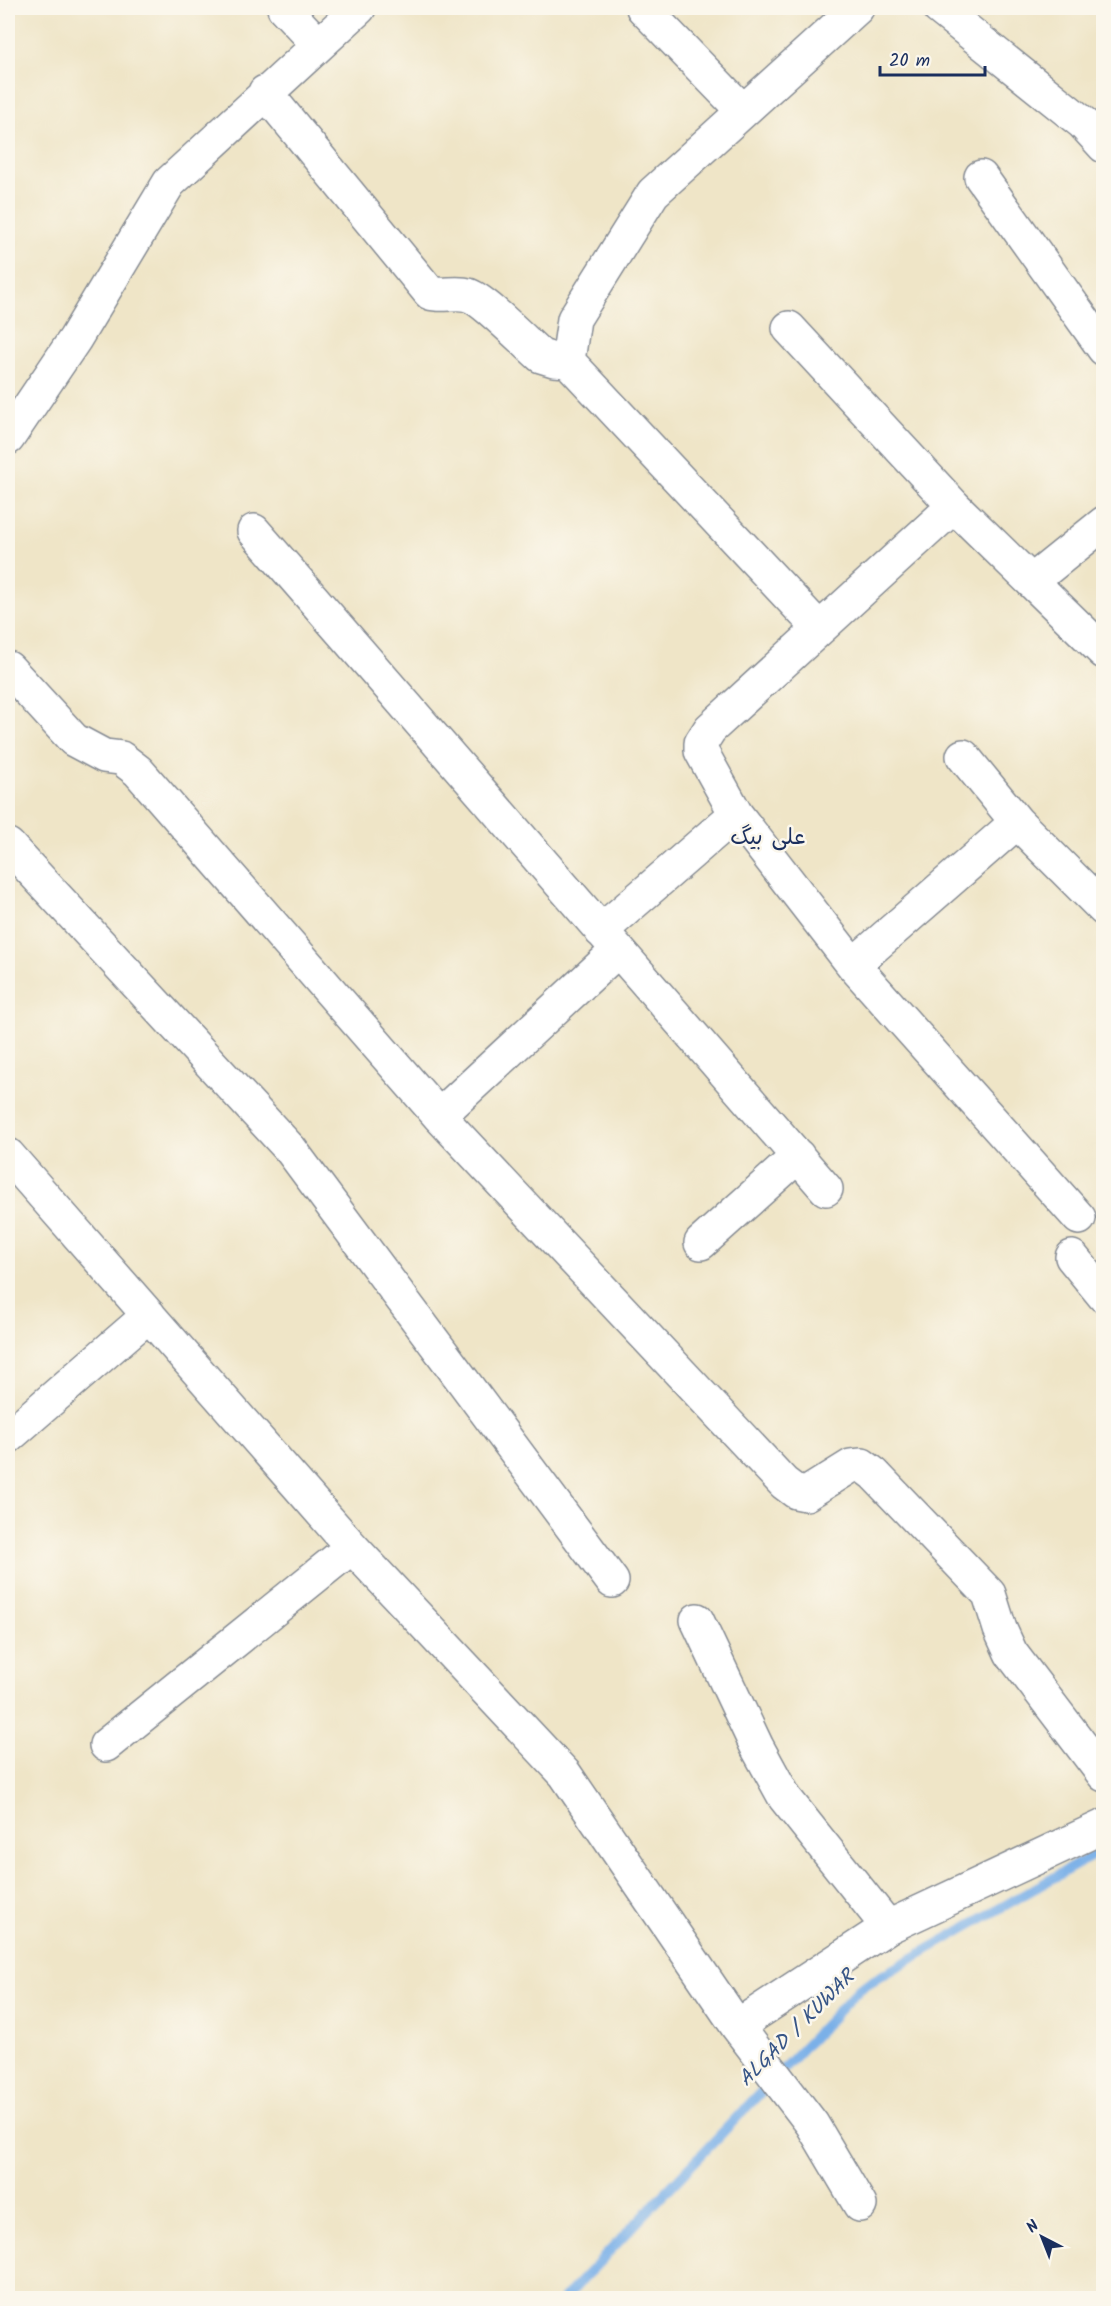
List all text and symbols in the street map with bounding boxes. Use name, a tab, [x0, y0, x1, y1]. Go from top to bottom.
scale bar	[880, 39, 985, 77]
text: 20 m	[889, 47, 930, 76]
district label: علی بیگ	[730, 821, 806, 856]
water label: ALGAD / KUWAR	[731, 1960, 866, 2095]
north arrow	[1012, 2207, 1072, 2267]
text: N	[1021, 2214, 1045, 2240]

